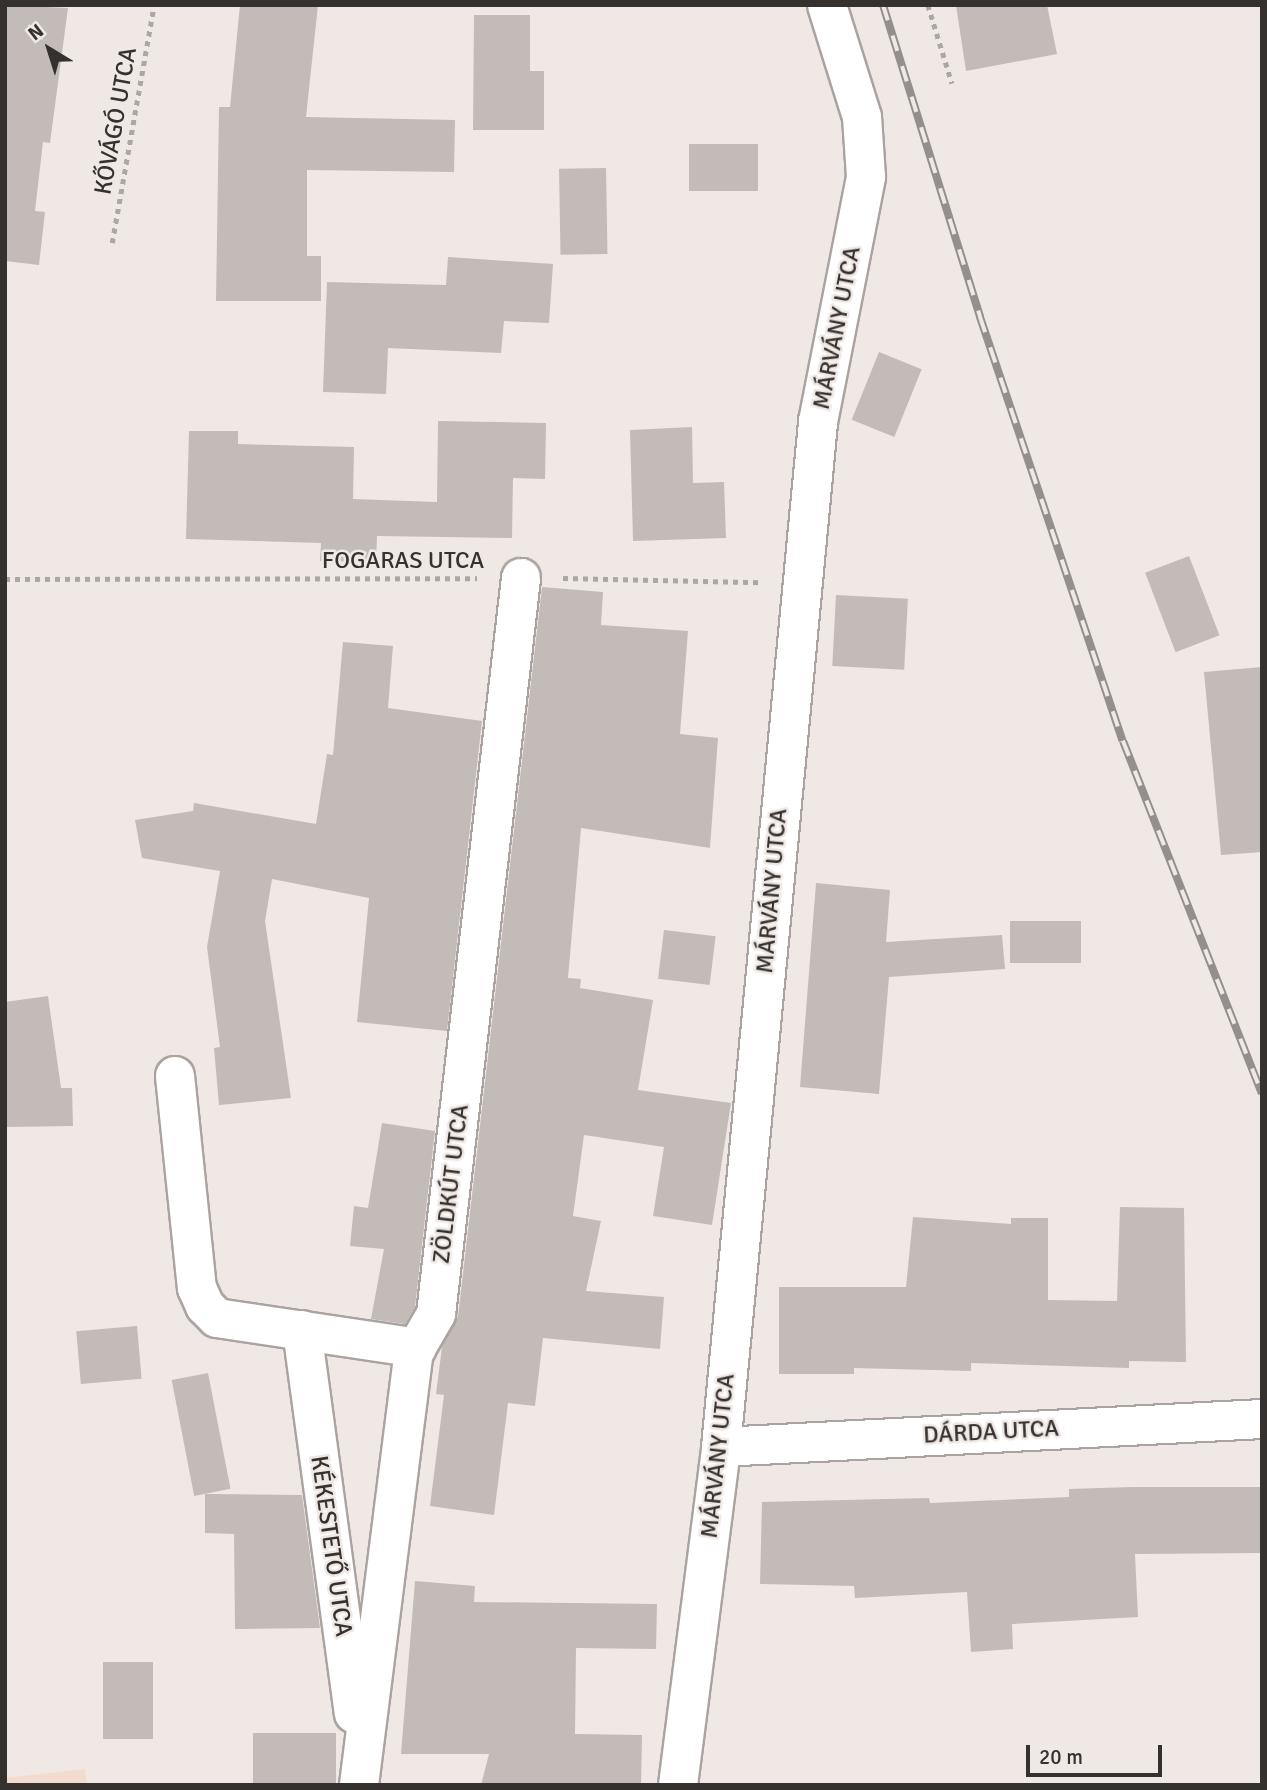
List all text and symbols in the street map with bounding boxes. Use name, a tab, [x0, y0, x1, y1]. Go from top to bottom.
north arrow	[14, 14, 84, 84]
text: N	[23, 19, 49, 46]
street label: KŐVÁGÓ UTCA	[89, 45, 143, 197]
street label: MÁRVÁNY UTCA	[807, 244, 867, 412]
street label: FOGARAS UTCA	[322, 547, 484, 575]
street label: MÁRVÁNY UTCA	[750, 807, 794, 975]
street label: ZÖLDKÚT UTCA	[427, 1103, 475, 1265]
street label: MÁRVÁNY UTCA	[695, 1372, 741, 1540]
street label: DÁRDA UTCA	[922, 1414, 1060, 1450]
street label: KÉKESTETŐ UTCA	[304, 1454, 358, 1638]
scale bar	[1029, 1730, 1166, 1774]
text: 20 m	[1039, 1744, 1083, 1770]

